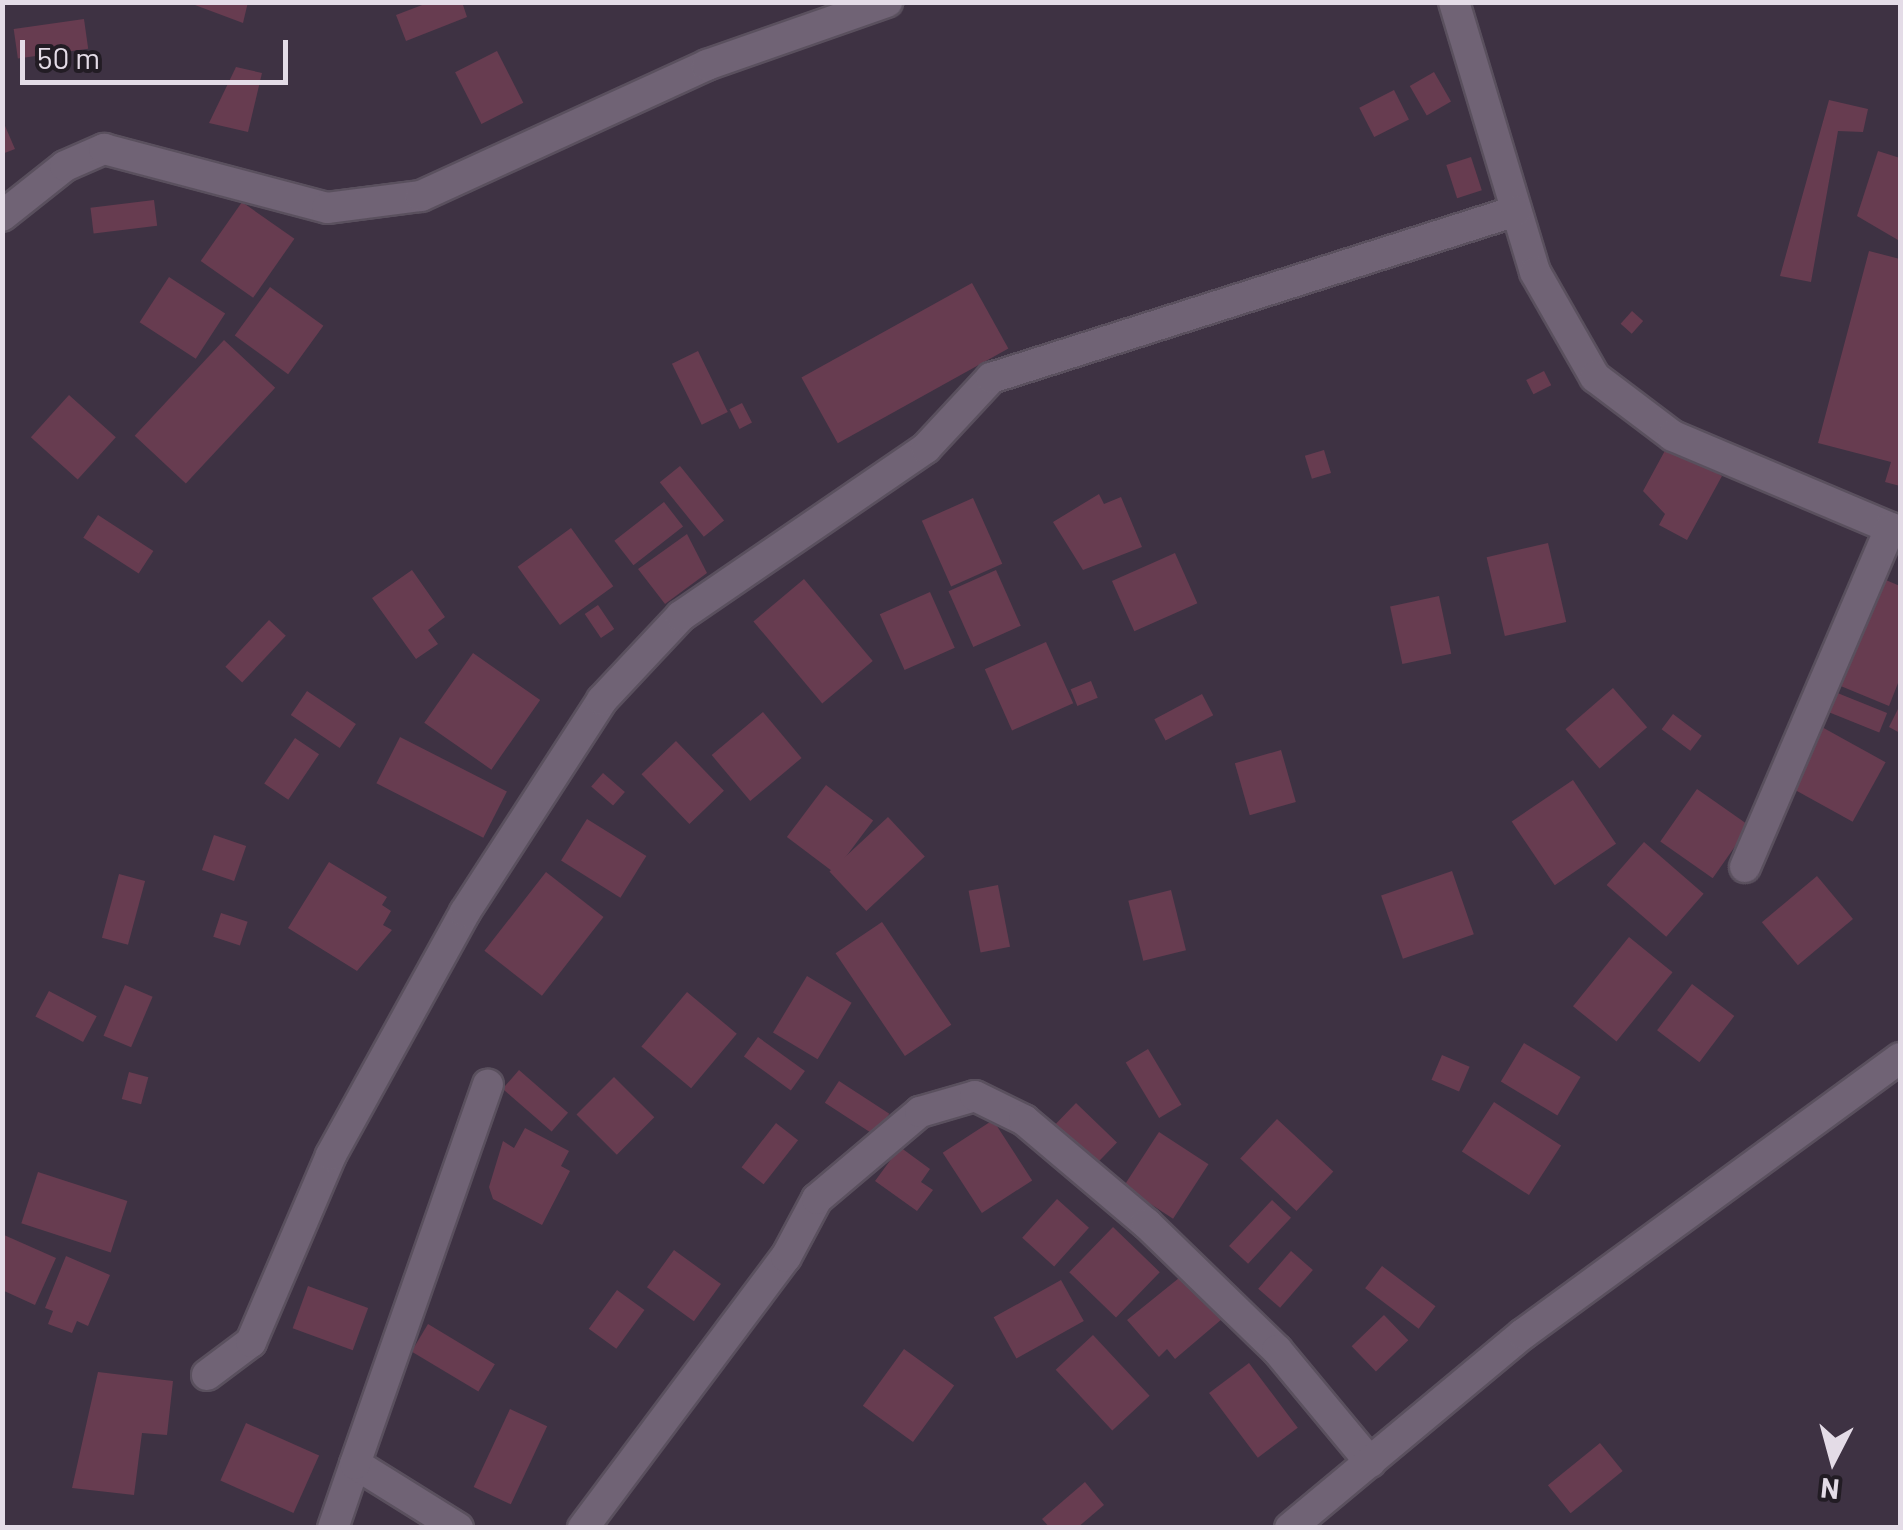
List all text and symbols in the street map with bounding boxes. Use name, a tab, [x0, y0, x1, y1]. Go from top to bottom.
scale bar	[25, 20, 292, 82]
text: 50 m	[37, 39, 100, 75]
north arrow	[1783, 1410, 1883, 1510]
text: N	[1819, 1472, 1841, 1508]

